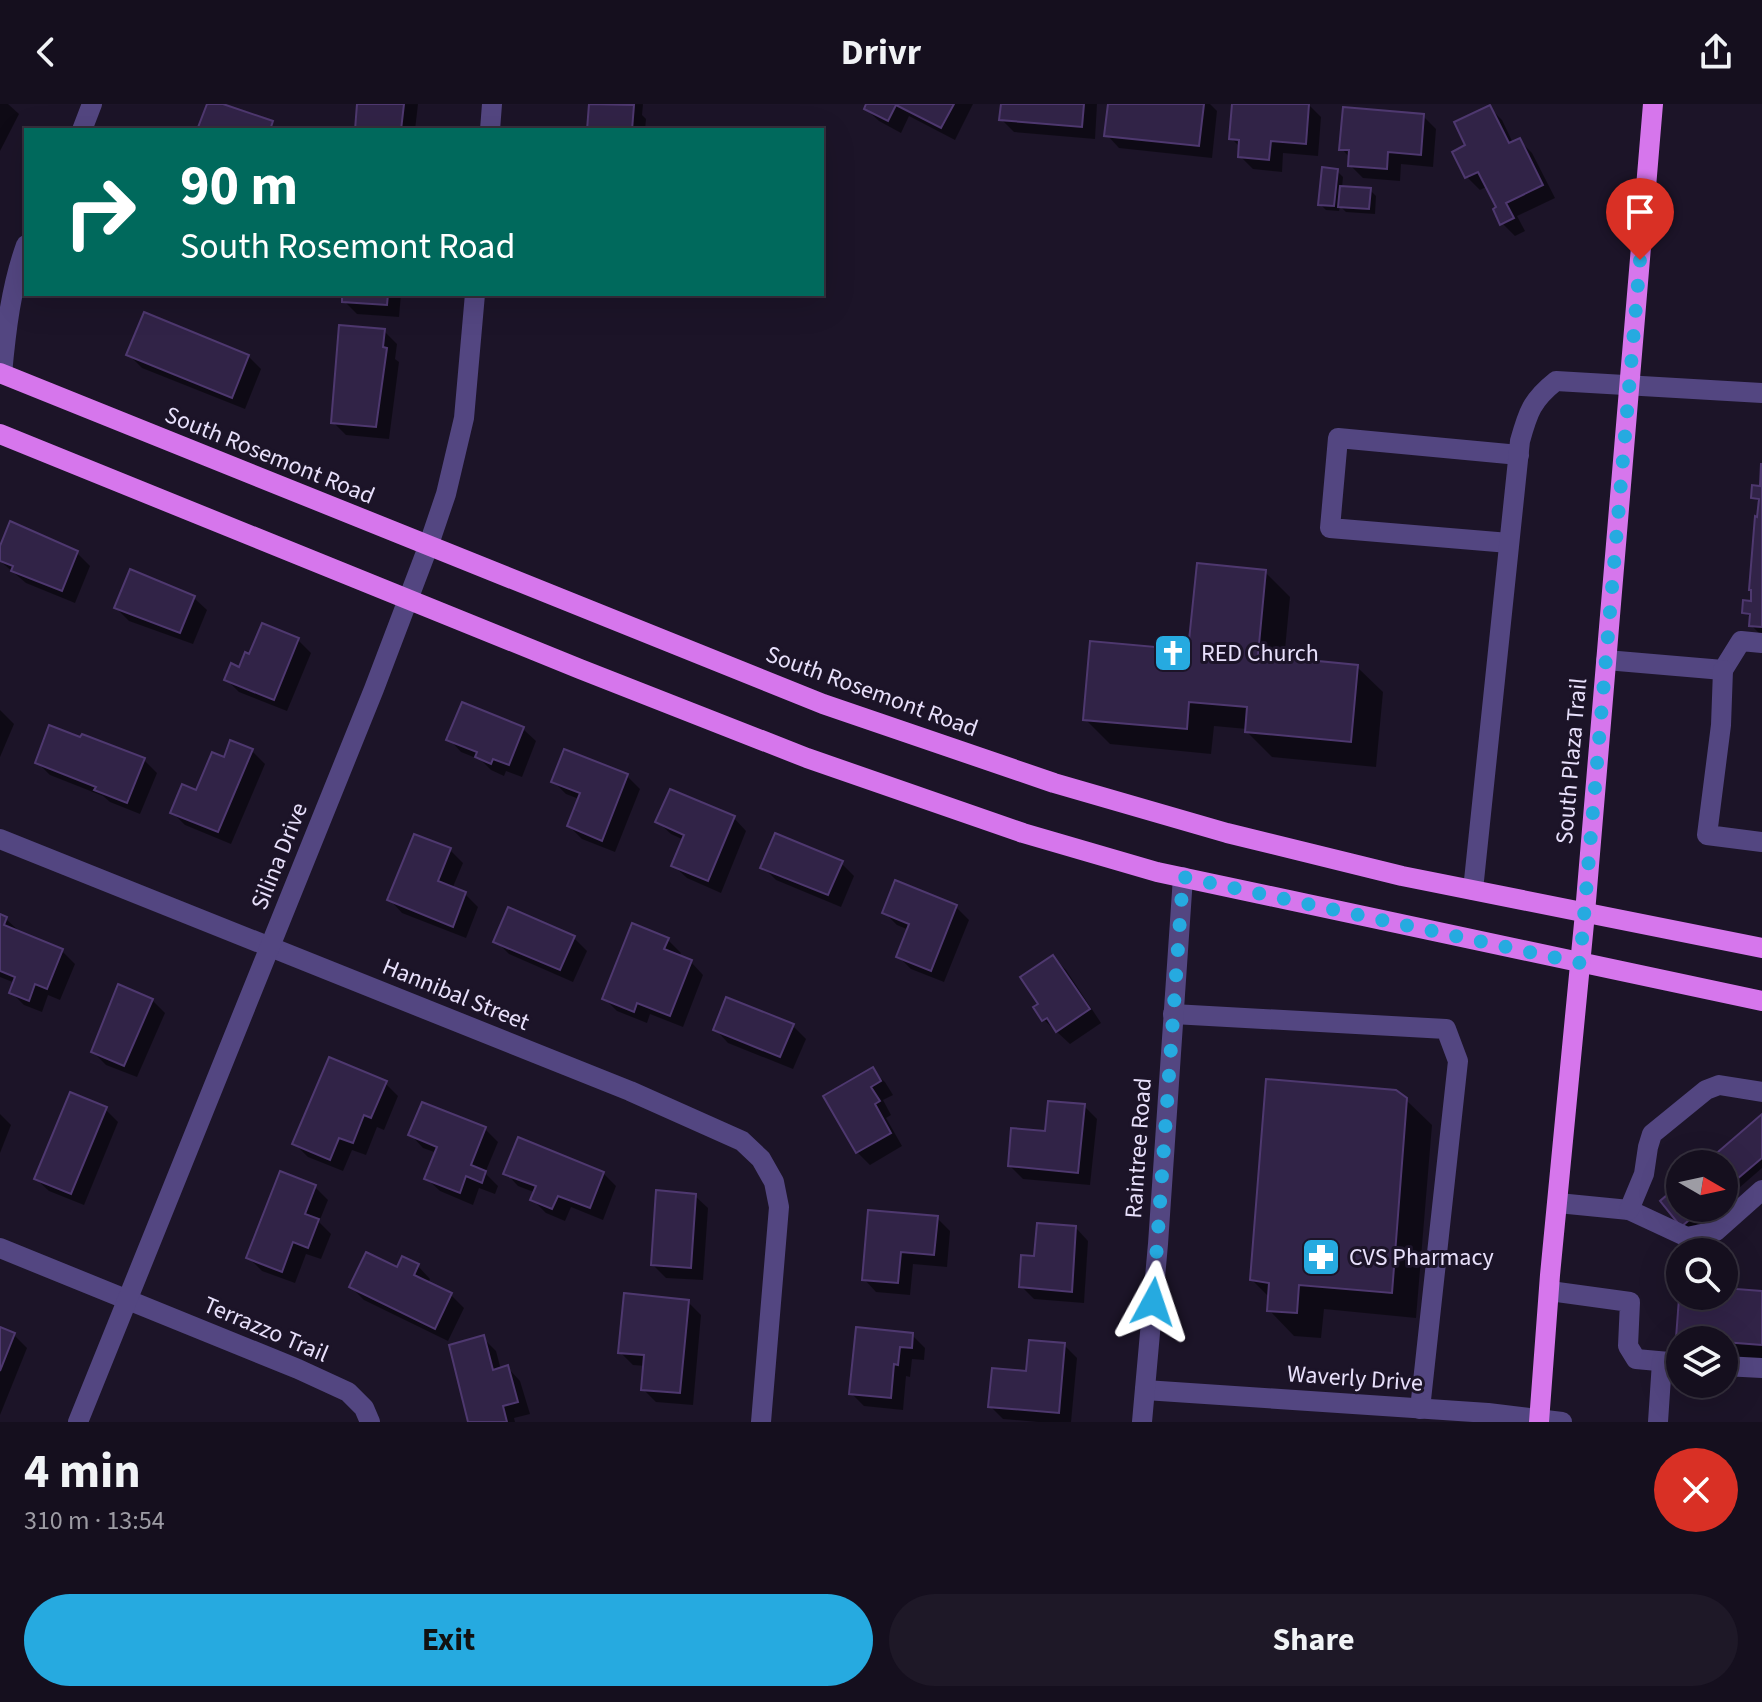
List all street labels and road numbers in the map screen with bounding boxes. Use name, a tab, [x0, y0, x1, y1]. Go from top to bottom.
street label: South Rosemont Road	[160, 397, 380, 514]
street label: South Rosemont Road	[761, 637, 983, 746]
street label: South Plaza Trail	[1547, 676, 1596, 846]
street label: Silina Drive	[242, 797, 317, 915]
street label: Hannibal Street	[377, 949, 535, 1040]
street label: Raintree Road	[1116, 1076, 1161, 1220]
street label: Terrazzo Trail	[198, 1287, 334, 1372]
street label: Waverly Drive	[1286, 1356, 1424, 1401]

